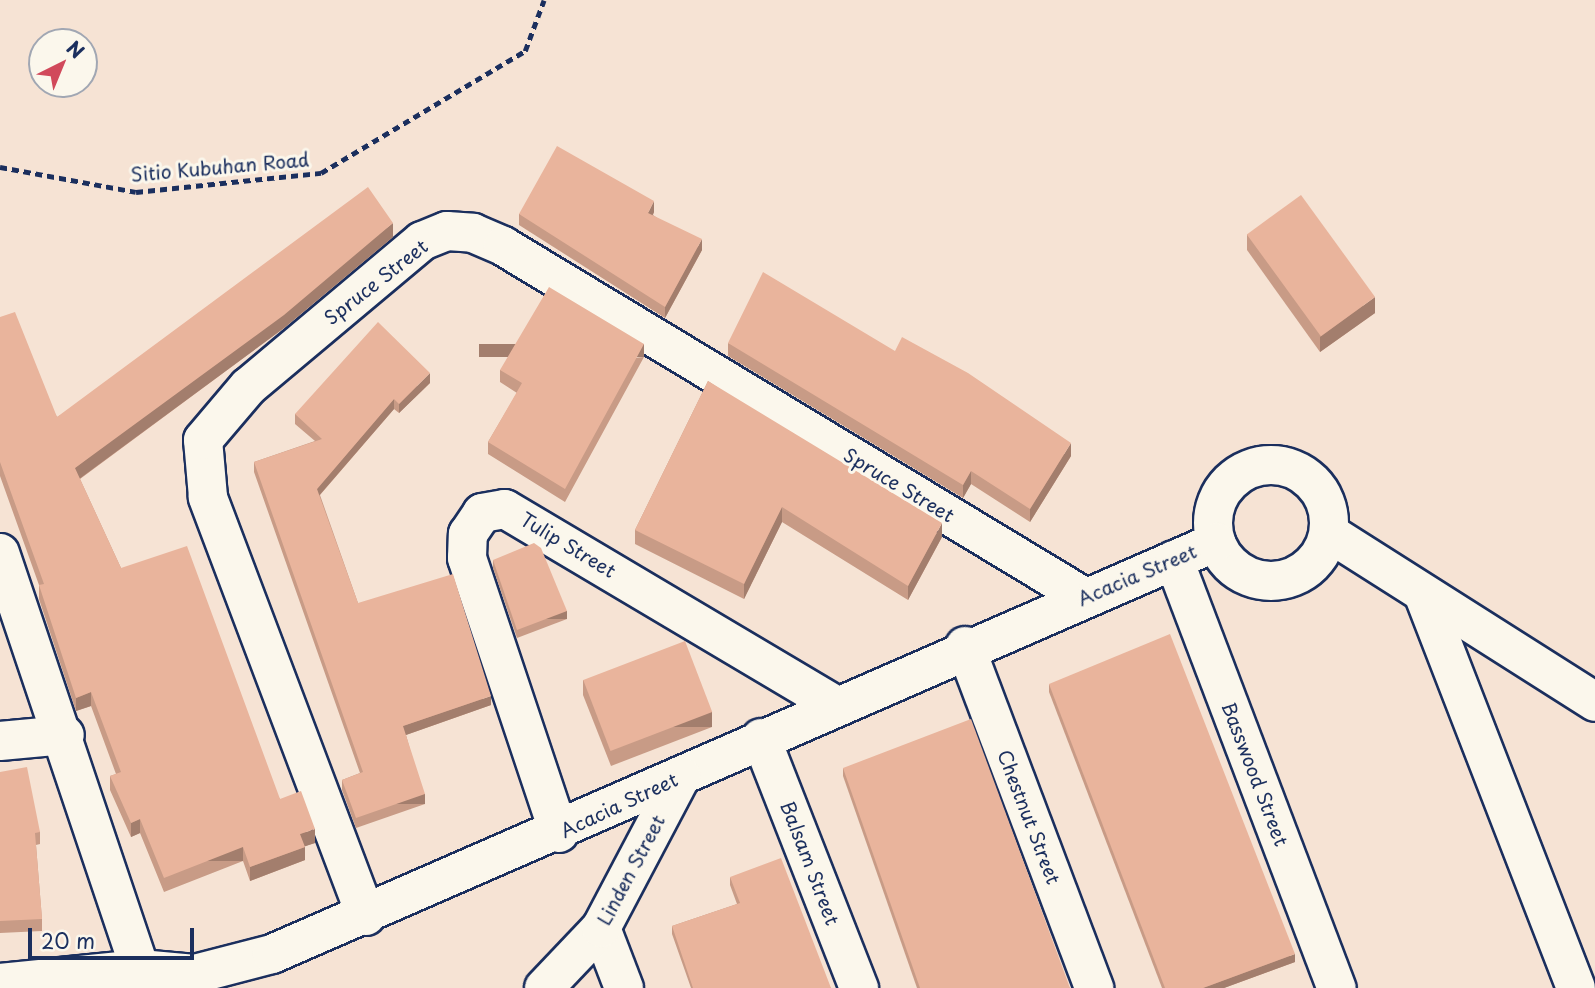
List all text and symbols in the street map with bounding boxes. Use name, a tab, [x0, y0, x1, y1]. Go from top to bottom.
north arrow	[28, 28, 98, 98]
text: N	[61, 34, 91, 64]
street label: Sitio Kubuhan Road	[129, 148, 311, 186]
street label: Spruce Street	[319, 234, 433, 330]
street label: Spruce Street	[839, 443, 959, 527]
street label: Tulip Street	[516, 508, 620, 582]
street label: Acacia Street	[1074, 540, 1200, 610]
street label: Basswood Street	[1217, 699, 1293, 849]
street label: Chestnut Street	[993, 746, 1065, 888]
street label: Acacia Street	[557, 768, 681, 842]
street label: Balsam Street	[776, 798, 844, 928]
street label: Linden Street	[592, 811, 670, 929]
scale bar	[32, 914, 198, 958]
text: 20 m	[41, 924, 95, 956]

